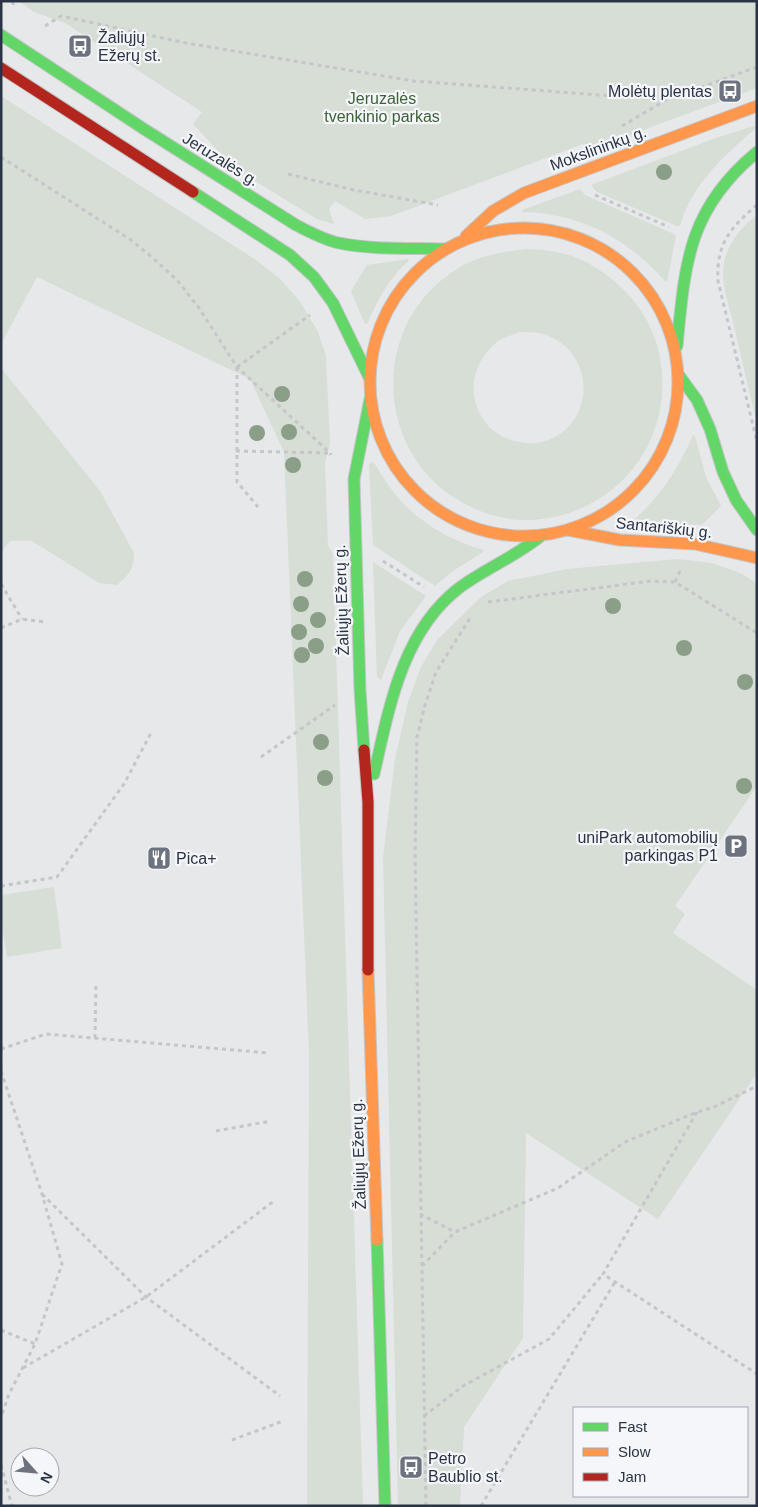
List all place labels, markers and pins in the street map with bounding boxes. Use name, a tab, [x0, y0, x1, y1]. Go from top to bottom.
place label: Žaliųjų Ežerų st.	[98, 28, 161, 64]
bus stop icon: Žaliųjų Ežerų st.	[67, 33, 93, 59]
bus stop icon: Molėtų plentas	[717, 78, 743, 104]
place label: Molėtų plentas	[608, 83, 712, 100]
place label: uniPark automobilių parkingas P1	[577, 829, 718, 864]
parking icon: uniPark automobilių parkingas P1	[723, 833, 749, 859]
restaurant icon: Pica+	[146, 845, 172, 871]
place label: Pica+	[176, 850, 216, 867]
place label: Petro Baublio st.	[428, 1450, 503, 1485]
bus stop icon: Petro Baublio st.	[398, 1454, 424, 1480]

